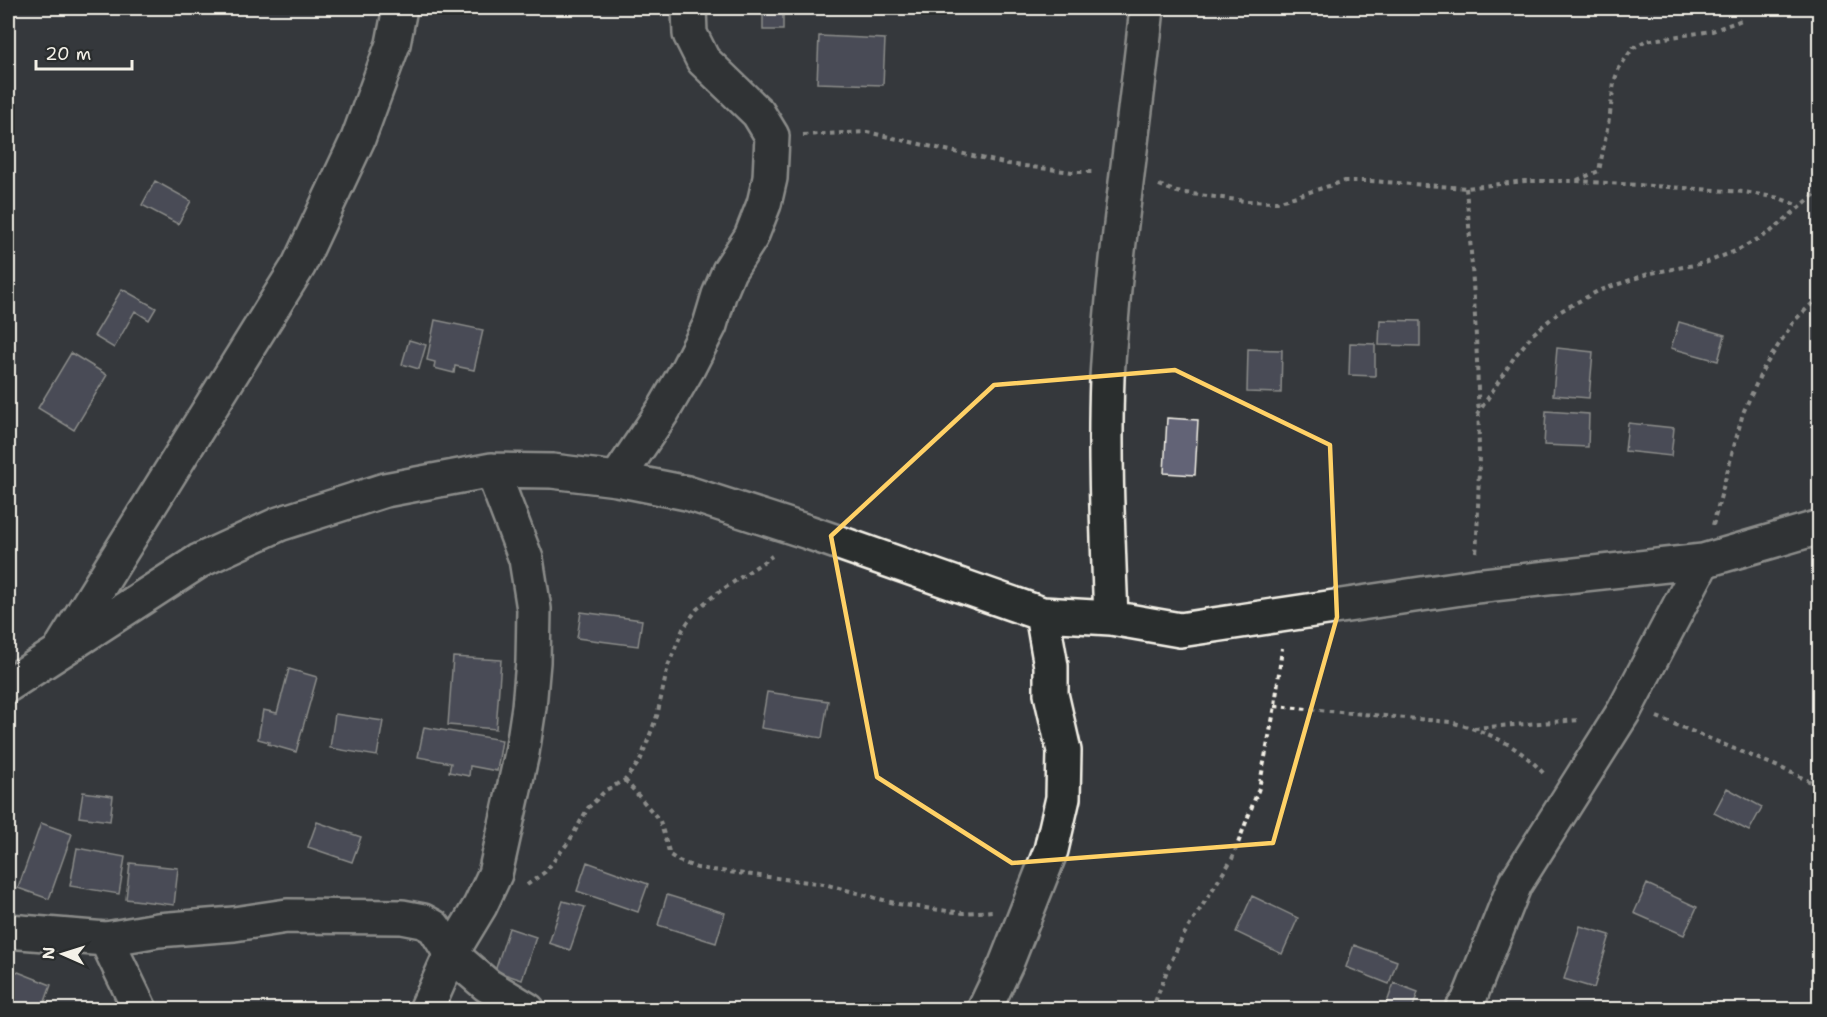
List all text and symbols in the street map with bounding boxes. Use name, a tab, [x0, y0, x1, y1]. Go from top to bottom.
scale bar	[36, 33, 132, 71]
text: 20 m	[45, 42, 91, 66]
north arrow	[33, 924, 93, 984]
text: N	[38, 946, 59, 960]

